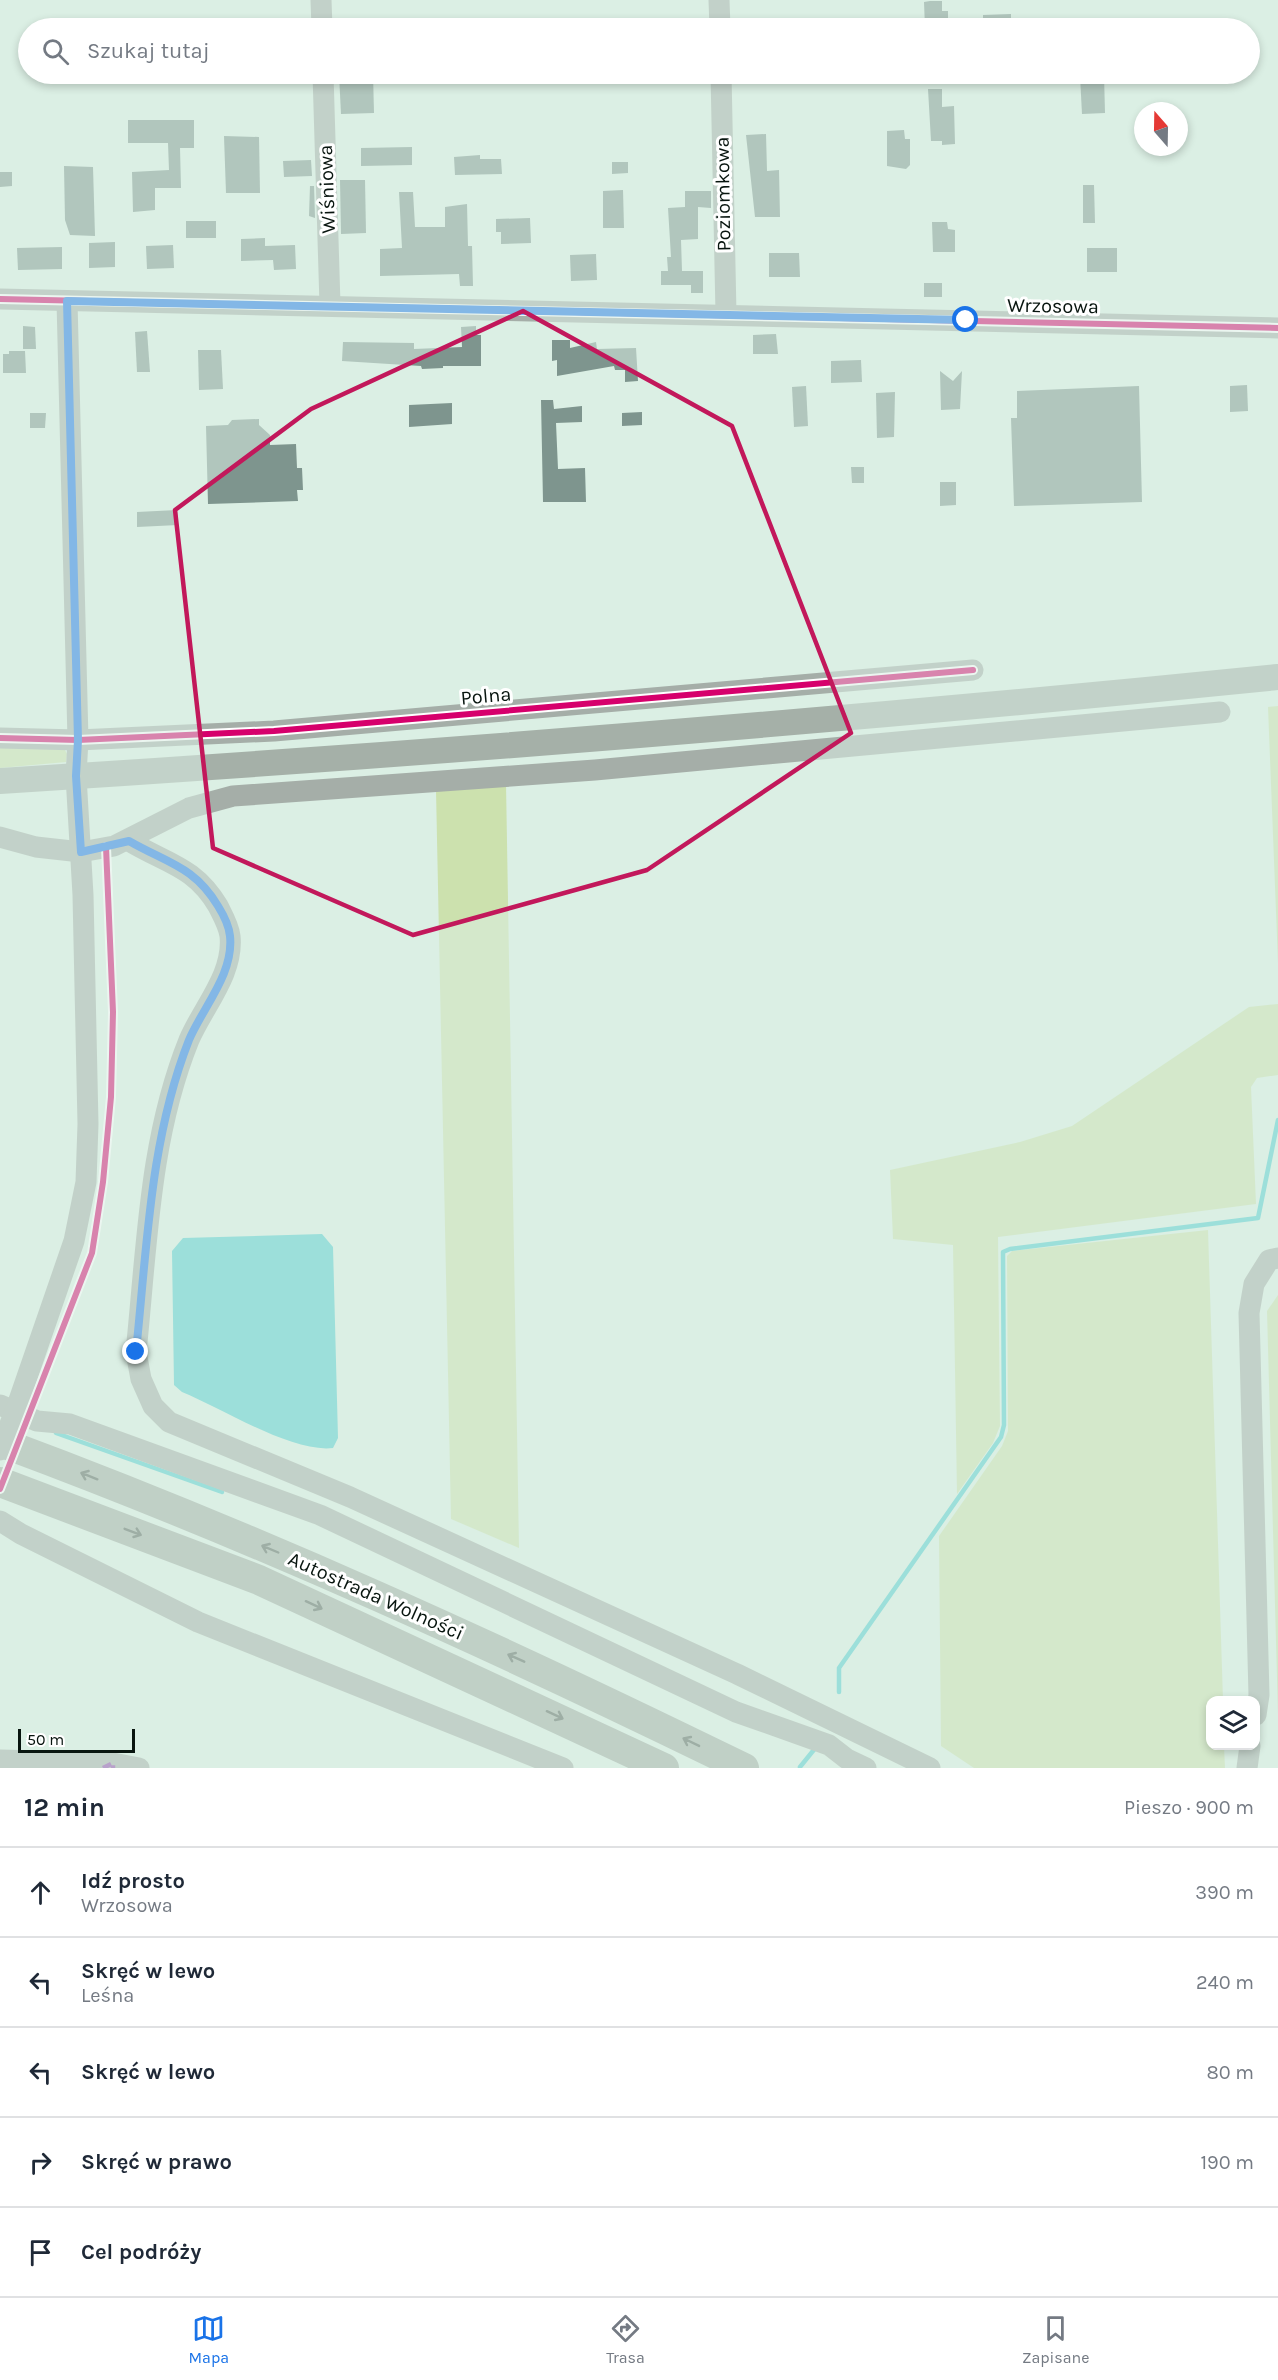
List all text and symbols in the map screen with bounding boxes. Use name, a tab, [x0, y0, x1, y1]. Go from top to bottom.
search box	[18, 18, 1260, 84]
icon: search	[39, 35, 72, 68]
text: Szukaj tutaj	[87, 38, 210, 64]
north arrow	[1134, 102, 1188, 156]
street label: Poziomkowa	[711, 136, 735, 252]
street label: Wiśniowa	[314, 144, 340, 234]
street label: Wrzosowa	[1007, 294, 1099, 318]
route start	[952, 306, 978, 332]
street label: Polna	[460, 682, 512, 710]
route end	[122, 1338, 148, 1364]
one-way arrow	[80, 1470, 99, 1481]
one-way arrow	[123, 1528, 142, 1539]
one-way arrow	[261, 1543, 280, 1554]
street label: Autostrada Wolności	[285, 1547, 467, 1645]
one-way arrow	[305, 1600, 323, 1611]
one-way arrow	[507, 1651, 525, 1663]
map controls	[1206, 1696, 1260, 1750]
button: layers	[1206, 1696, 1260, 1750]
one-way arrow	[545, 1710, 563, 1722]
scale bar	[18, 1726, 135, 1754]
text: 50 m	[27, 1730, 64, 1749]
one-way arrow	[683, 1736, 701, 1748]
text: 12 min	[24, 1792, 105, 1823]
text: Pieszo · 900 m	[1124, 1796, 1254, 1819]
text: Idź prosto	[81, 1868, 185, 1894]
icon: ahead	[24, 1876, 57, 1909]
text: 390 m	[1195, 1881, 1254, 1904]
text: Wrzosowa	[81, 1894, 173, 1917]
text: Skręć w lewo	[81, 1958, 215, 1984]
icon: left	[24, 1966, 57, 1999]
text: 240 m	[1196, 1971, 1254, 1994]
text: Leśna	[81, 1984, 134, 2007]
icon: left	[24, 2056, 57, 2089]
text: Skręć w lewo	[81, 2059, 215, 2085]
text: 80 m	[1206, 2061, 1254, 2084]
icon: right	[24, 2146, 57, 2179]
text: Skręć w prawo	[81, 2149, 232, 2175]
text: 190 m	[1200, 2151, 1254, 2174]
icon: arrive	[24, 2236, 57, 2269]
text: Cel podróży	[81, 2239, 201, 2265]
tab: Mapa	[189, 2312, 229, 2367]
tab: Trasa	[606, 2312, 645, 2367]
tab: Zapisane	[1022, 2312, 1089, 2367]

